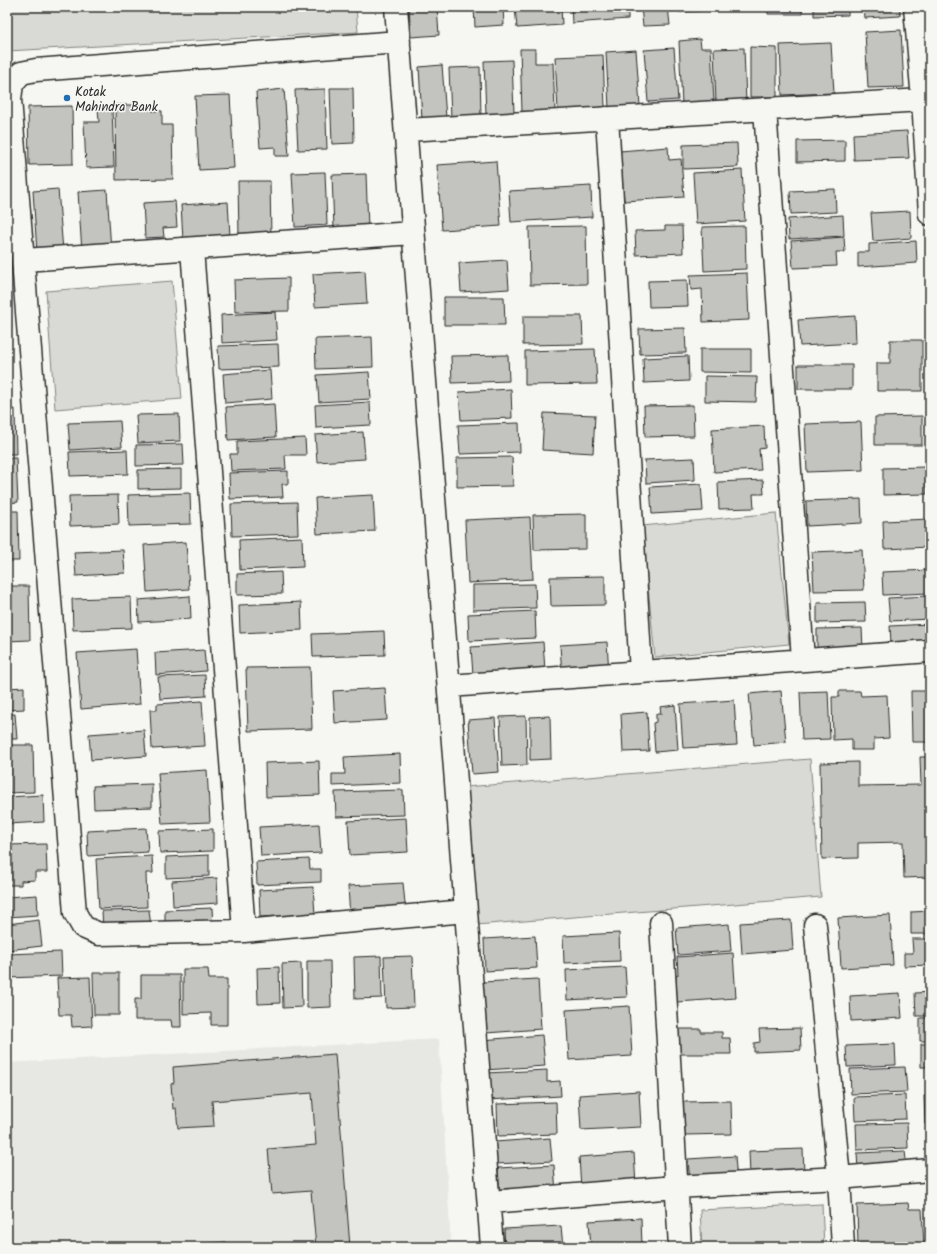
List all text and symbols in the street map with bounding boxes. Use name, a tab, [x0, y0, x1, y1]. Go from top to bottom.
place label: Kotak Mahindra Bank	[75, 82, 159, 118]
marker: Kotak Mahindra Bank	[62, 93, 72, 103]

